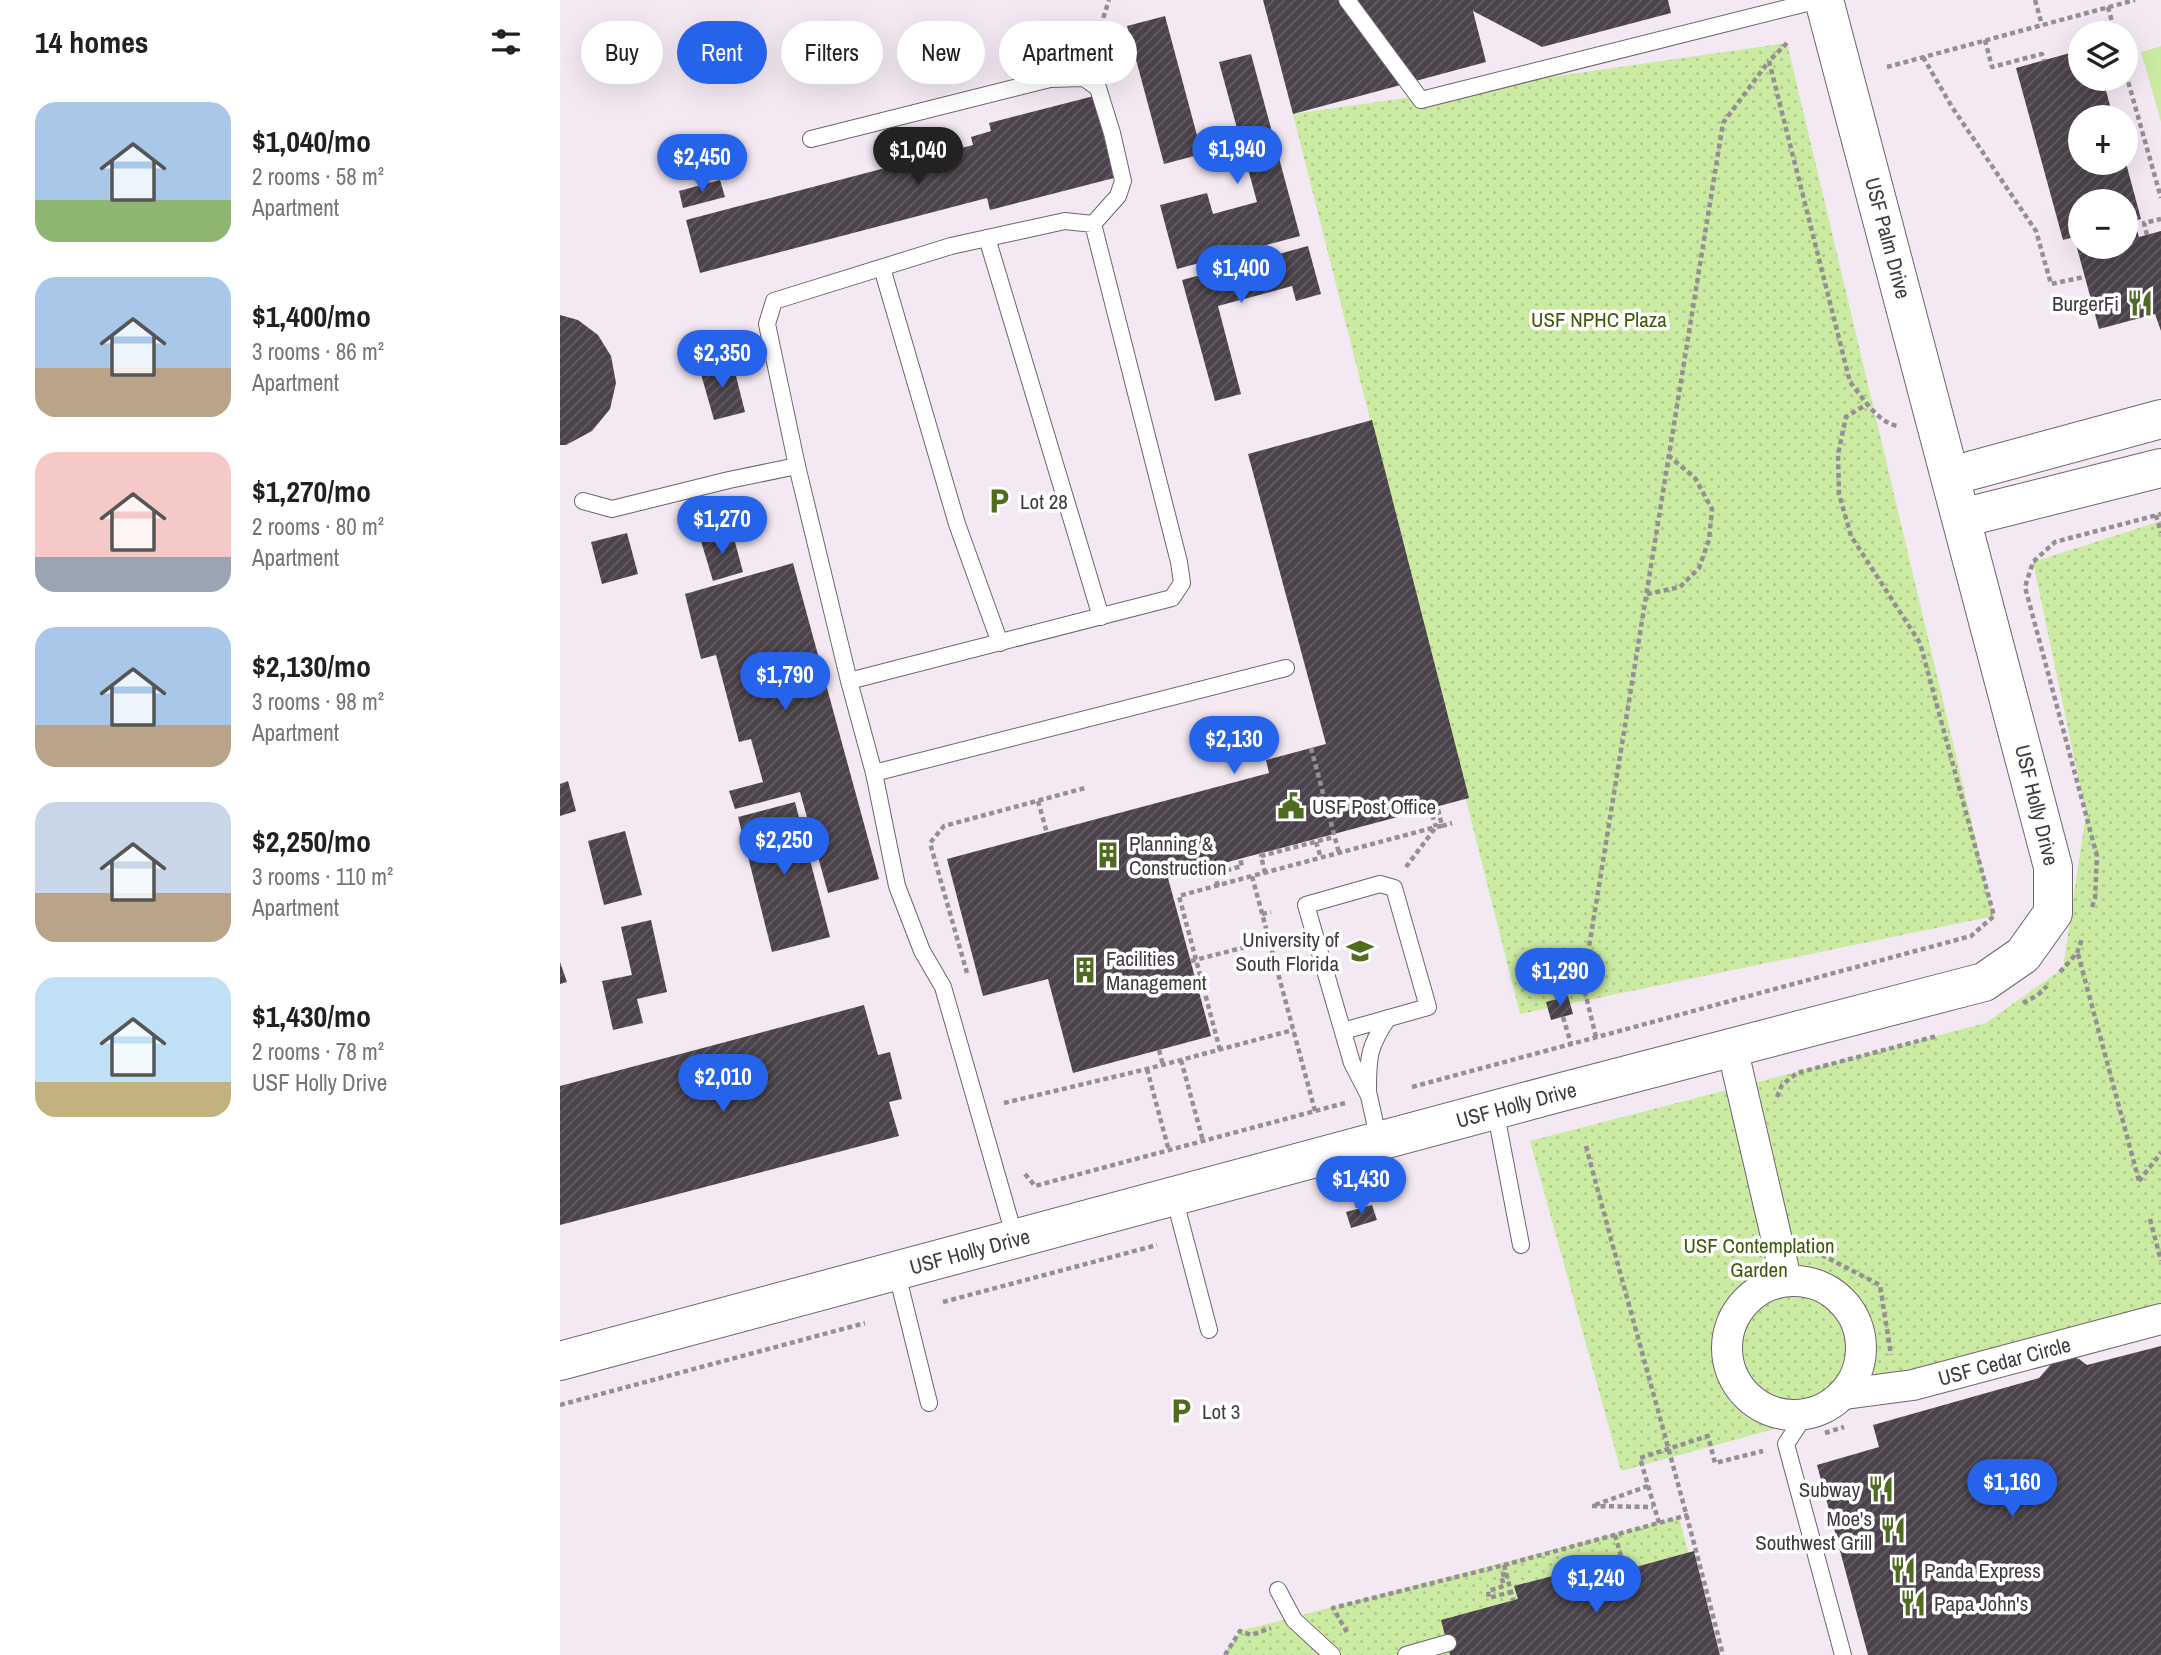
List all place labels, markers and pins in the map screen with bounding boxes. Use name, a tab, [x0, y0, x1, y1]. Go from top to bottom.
pin: $1,940	[1180, 127, 1294, 186]
pin: $1,040	[861, 128, 975, 187]
pin: $2,450	[645, 134, 759, 194]
pin: $1,400	[1184, 246, 1298, 305]
restaurant icon: BurgerFi	[2125, 288, 2155, 318]
place label: BurgerFi	[2052, 289, 2119, 318]
pin: $2,350	[665, 330, 779, 390]
parking icon: Lot 28	[984, 486, 1014, 516]
place label: Lot 28	[1020, 487, 1068, 516]
pin: $1,270	[665, 496, 779, 556]
pin: $1,790	[728, 652, 842, 712]
pin: $2,130	[1177, 716, 1291, 776]
public building icon: USF Post Office	[1276, 791, 1306, 821]
place label: USF Post Office	[1312, 792, 1436, 821]
pin: $2,250	[727, 818, 841, 877]
place label: Planning & Construction	[1129, 829, 1227, 882]
building icon: Planning & Construction	[1093, 840, 1123, 870]
place label: University of South Florida	[1236, 925, 1339, 978]
school or university icon: University of South Florida	[1345, 936, 1375, 966]
place label: Facilities Management	[1106, 944, 1207, 997]
pin: $1,290	[1503, 948, 1617, 1008]
building icon: Facilities Management	[1070, 955, 1100, 985]
pin: $2,010	[666, 1054, 780, 1114]
pin: $1,430	[1304, 1156, 1418, 1216]
parking icon: Lot 3	[1166, 1396, 1196, 1426]
place label: Lot 3	[1202, 1397, 1240, 1426]
pin: $1,160	[1955, 1460, 2069, 1519]
restaurant icon: Subway	[1866, 1474, 1896, 1504]
place label: Subway	[1799, 1475, 1860, 1504]
place label: Moe's Southwest Grill	[1755, 1504, 1872, 1557]
restaurant icon: Moe's Southwest Grill	[1878, 1515, 1908, 1545]
restaurant icon: Panda Express	[1888, 1555, 1918, 1585]
pin: $1,240	[1539, 1556, 1653, 1615]
place label: Panda Express	[1924, 1556, 2041, 1585]
restaurant icon: Papa John's	[1898, 1588, 1928, 1618]
place label: Papa John's	[1934, 1589, 2028, 1618]

